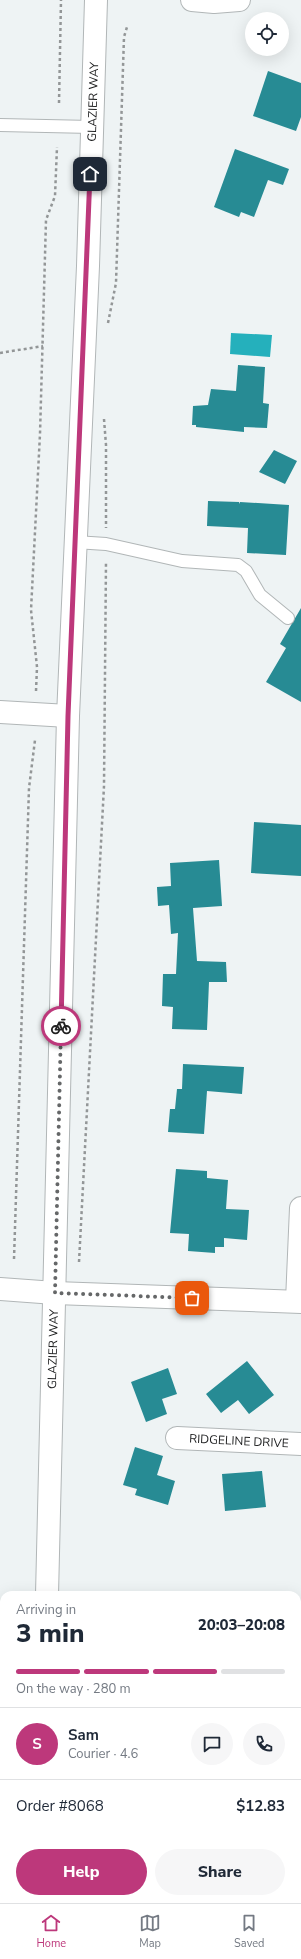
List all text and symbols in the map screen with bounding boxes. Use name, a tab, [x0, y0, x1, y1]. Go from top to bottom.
map controls	[245, 12, 289, 56]
button: locate	[245, 12, 289, 56]
street label: GLAZIER WAY	[84, 61, 102, 142]
pin	[73, 157, 107, 191]
icon: home	[79, 163, 101, 185]
courier	[41, 1006, 81, 1046]
icon: bike	[50, 1015, 72, 1037]
pin	[175, 1281, 209, 1315]
icon: bag	[181, 1287, 203, 1309]
street label: GLAZIER WAY	[44, 1308, 62, 1389]
street label: RIDGELINE DRIVE	[189, 1431, 289, 1451]
text: Arriving in	[16, 1601, 76, 1619]
text: 20:03–20:08	[198, 1615, 285, 1635]
text: 3 min	[16, 1616, 84, 1651]
text: On the way · 280 m	[16, 1680, 131, 1698]
button: chat	[191, 1723, 233, 1765]
button: phone	[243, 1723, 285, 1765]
text: Sam	[68, 1725, 99, 1745]
text: S	[32, 1734, 42, 1754]
text: Courier · 4.6	[68, 1745, 138, 1763]
text: Order #8068	[16, 1796, 104, 1816]
text: $12.83	[236, 1796, 285, 1816]
button: Help	[16, 1849, 147, 1895]
button: Share	[155, 1849, 285, 1895]
tab: Home	[36, 1912, 66, 1951]
tab: Map	[139, 1912, 161, 1951]
tab: Saved	[234, 1912, 265, 1951]

